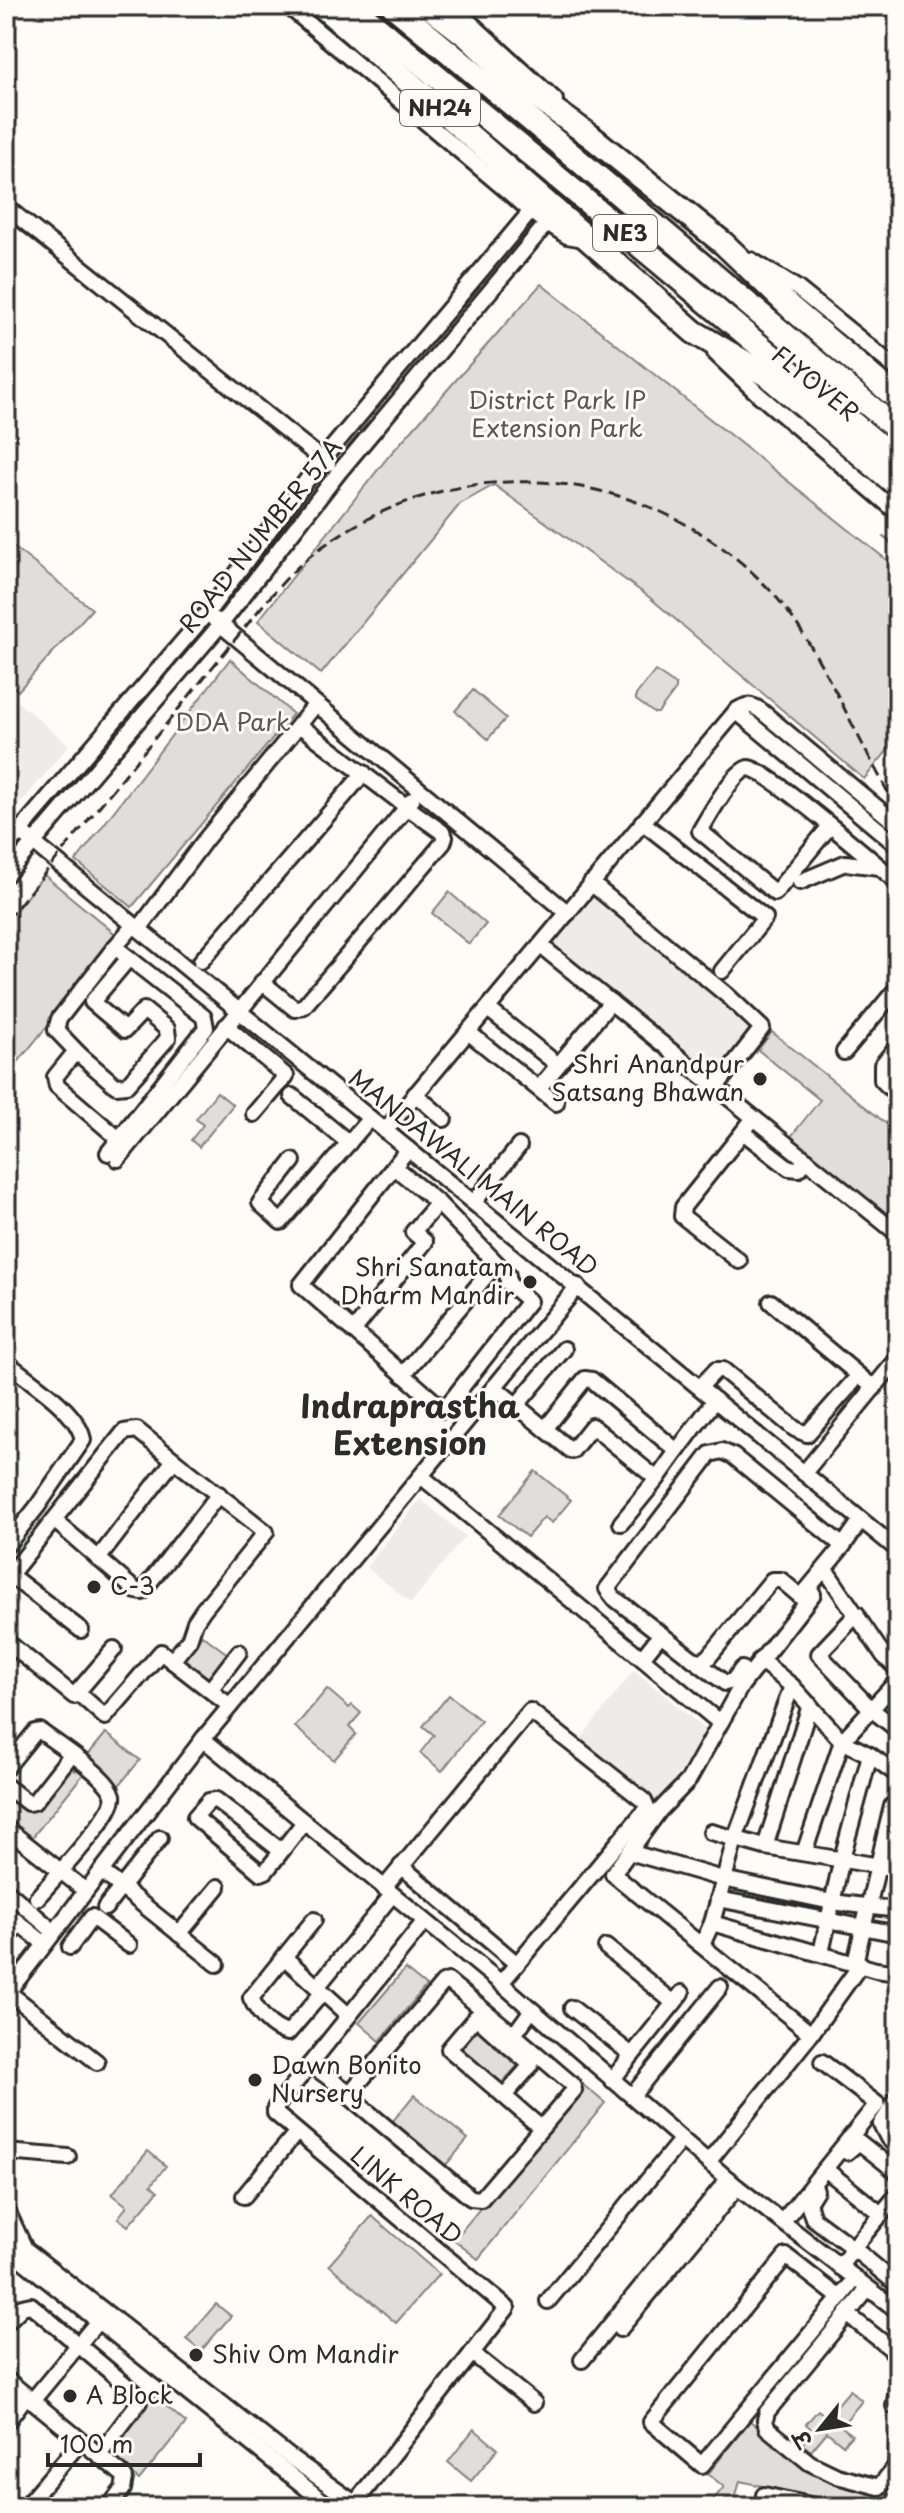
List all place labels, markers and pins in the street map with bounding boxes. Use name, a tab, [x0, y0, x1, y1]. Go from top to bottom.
place label: Shri Anandpur Satsang Bhawan	[552, 1045, 745, 1109]
marker: Shri Anandpur Satsang Bhawan	[751, 1070, 769, 1088]
place label: Shri Sanatam Dharm Mandir	[341, 1248, 514, 1312]
marker: Shri Sanatam Dharm Mandir	[521, 1273, 539, 1291]
place label: C-3	[110, 1567, 155, 1603]
marker: C-3	[85, 1578, 103, 1596]
place label: Dawn Bonito Nursery	[271, 2046, 422, 2110]
marker: Dawn Bonito Nursery	[246, 2071, 264, 2089]
place label: Shiv Om Mandir	[212, 2335, 399, 2371]
marker: Shiv Om Mandir	[187, 2346, 205, 2364]
place label: A Block	[86, 2376, 174, 2412]
marker: A Block	[61, 2387, 79, 2405]

